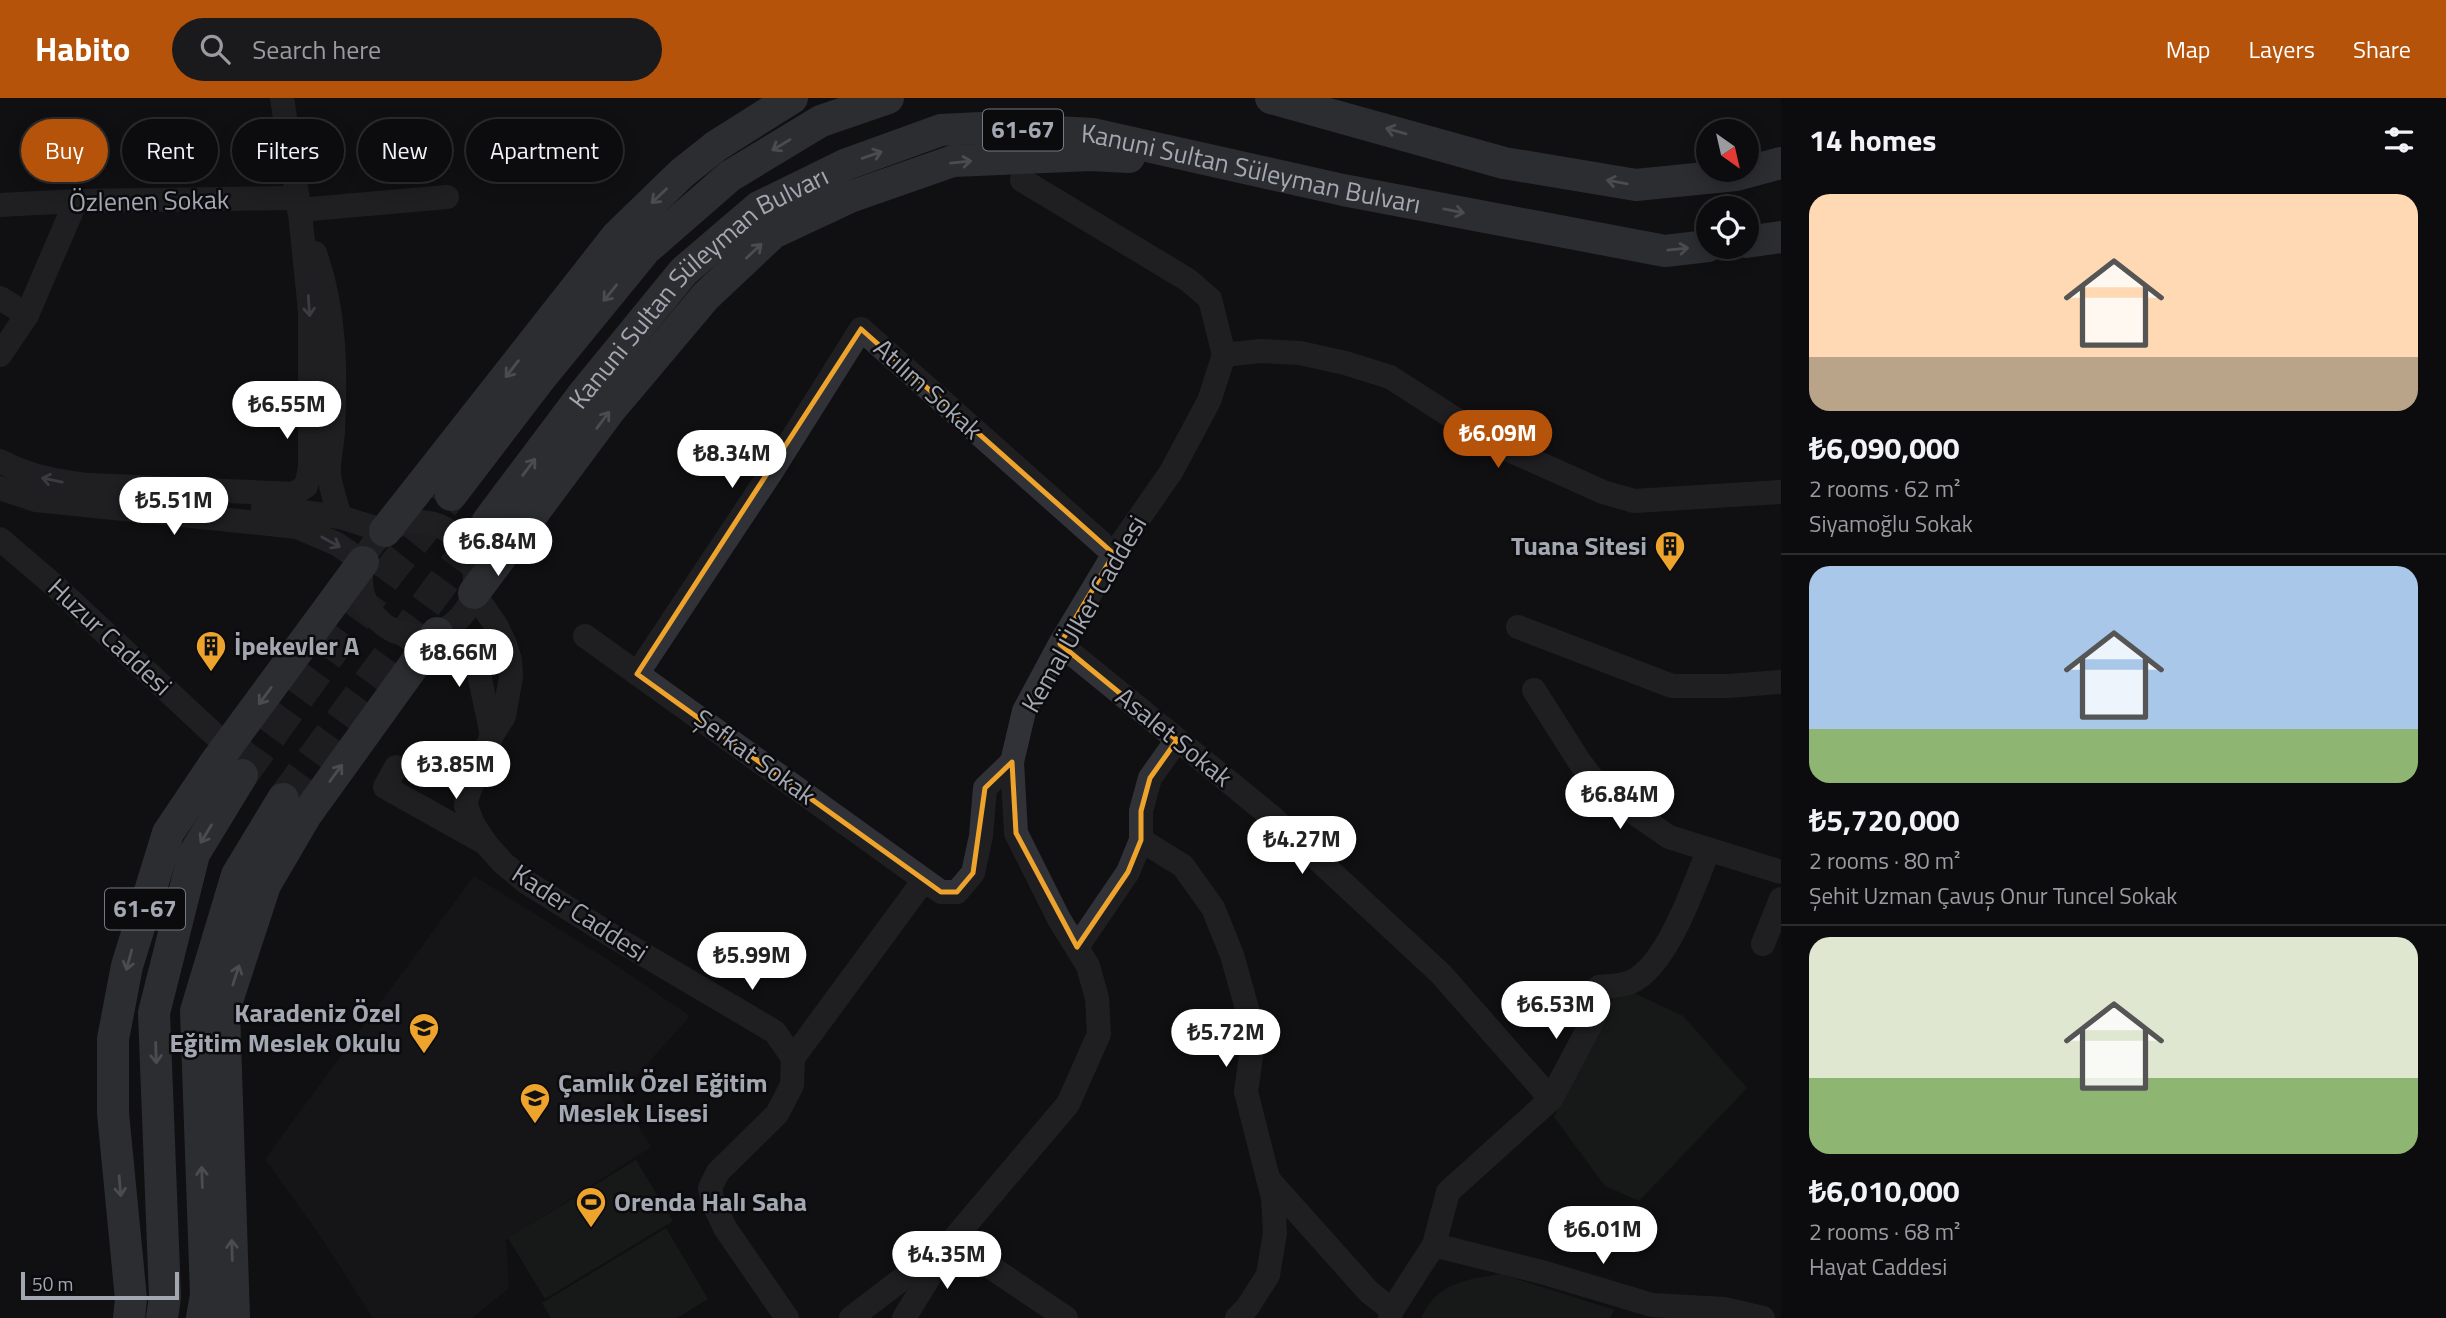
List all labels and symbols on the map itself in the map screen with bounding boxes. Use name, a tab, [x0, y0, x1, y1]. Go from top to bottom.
road number: 61-67	[983, 110, 1063, 150]
street label: Kanuni Sultan Süleyman Bulvarı	[1080, 113, 1424, 223]
north arrow	[1696, 119, 1759, 182]
one-way arrow	[1385, 124, 1407, 137]
one-way arrow	[772, 138, 792, 152]
one-way arrow	[860, 148, 882, 160]
one-way arrow	[949, 155, 971, 168]
street label: Kanuni Sultan Süleyman Bulvarı	[559, 156, 835, 417]
one-way arrow	[1606, 175, 1629, 188]
street label: Özlenen Sokak	[68, 180, 230, 221]
one-way arrow	[650, 187, 667, 204]
one-way arrow	[1442, 205, 1465, 218]
one-way arrow	[745, 242, 762, 259]
one-way arrow	[1666, 243, 1688, 256]
one-way arrow	[602, 283, 618, 301]
one-way arrow	[303, 294, 316, 316]
street label: Atılım Sokak	[865, 329, 991, 448]
one-way arrow	[505, 360, 520, 378]
pin: ₺6.55M	[230, 382, 344, 441]
pin: ₺6.09M	[1441, 410, 1555, 470]
one-way arrow	[595, 411, 610, 430]
pin: ₺8.34M	[675, 430, 789, 490]
one-way arrow	[521, 458, 536, 476]
one-way arrow	[41, 472, 64, 486]
pin: ₺5.51M	[117, 478, 231, 537]
street label: Kemal Ülker Caddesi	[1011, 508, 1156, 720]
pin: ₺6.84M	[441, 518, 555, 578]
place label: Tuana Sitesi	[1511, 526, 1647, 565]
building icon: Tuana Sitesi	[1653, 529, 1687, 573]
one-way arrow	[320, 536, 341, 549]
street label: Huzur Caddesi	[40, 569, 181, 705]
place label: İpekevler A	[234, 626, 360, 665]
building icon: İpekevler A	[194, 629, 228, 673]
pin: ₺8.66M	[402, 630, 516, 689]
street label: Asalet Sokak	[1108, 677, 1241, 796]
one-way arrow	[257, 686, 272, 705]
street label: Şefkat Sokak	[686, 699, 824, 814]
pin: ₺3.85M	[399, 742, 513, 801]
one-way arrow	[329, 764, 343, 783]
pin: ₺6.84M	[1563, 772, 1677, 831]
pin: ₺4.27M	[1245, 816, 1359, 876]
one-way arrow	[199, 823, 213, 843]
street label: Kader Caddesi	[505, 854, 656, 971]
road number: 61-67	[105, 888, 185, 930]
pin: ₺5.99M	[695, 932, 809, 992]
one-way arrow	[122, 949, 135, 971]
one-way arrow	[231, 965, 243, 987]
pin: ₺6.53M	[1499, 982, 1613, 1041]
place label: Karadeniz Özel Eğitim Meslek Okulu	[169, 993, 401, 1062]
pin: ₺5.72M	[1169, 1010, 1283, 1069]
school or university icon: Karadeniz Özel Eğitim Meslek Okulu	[407, 1011, 441, 1055]
one-way arrow	[149, 1041, 162, 1064]
place label: Çamlık Özel Eğitim Meslek Lisesi	[558, 1063, 767, 1132]
school or university icon: Çamlık Özel Eğitim Meslek Lisesi	[518, 1081, 552, 1125]
one-way arrow	[195, 1165, 208, 1188]
one-way arrow	[114, 1174, 127, 1197]
place label: Orenda Halı Saha	[614, 1182, 807, 1221]
sports icon: Orenda Halı Saha	[574, 1185, 608, 1229]
pin: ₺6.01M	[1546, 1206, 1660, 1266]
pin: ₺4.35M	[890, 1232, 1004, 1291]
one-way arrow	[225, 1239, 239, 1262]
scale bar	[21, 1269, 178, 1301]

